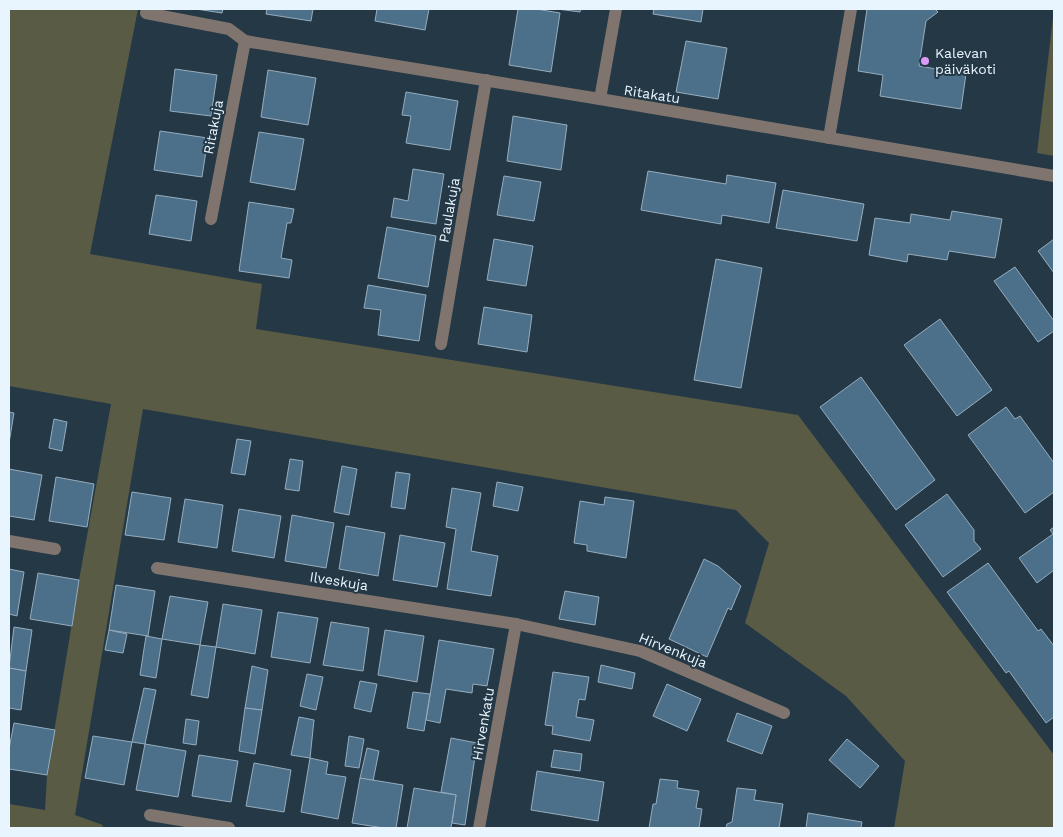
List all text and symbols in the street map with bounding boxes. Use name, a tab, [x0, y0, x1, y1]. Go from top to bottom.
place label: Kalevan päiväkoti	[935, 45, 996, 77]
marker: Kalevan päiväkoti	[919, 55, 931, 67]
street label: Ritakatu	[623, 82, 681, 106]
street label: Ritakuja	[200, 98, 226, 156]
street label: Paulakuja	[435, 176, 463, 244]
street label: Ilveskuja	[309, 568, 369, 594]
street label: Hirvenkuja	[637, 629, 709, 671]
street label: Hirvenkatu	[469, 686, 497, 762]

